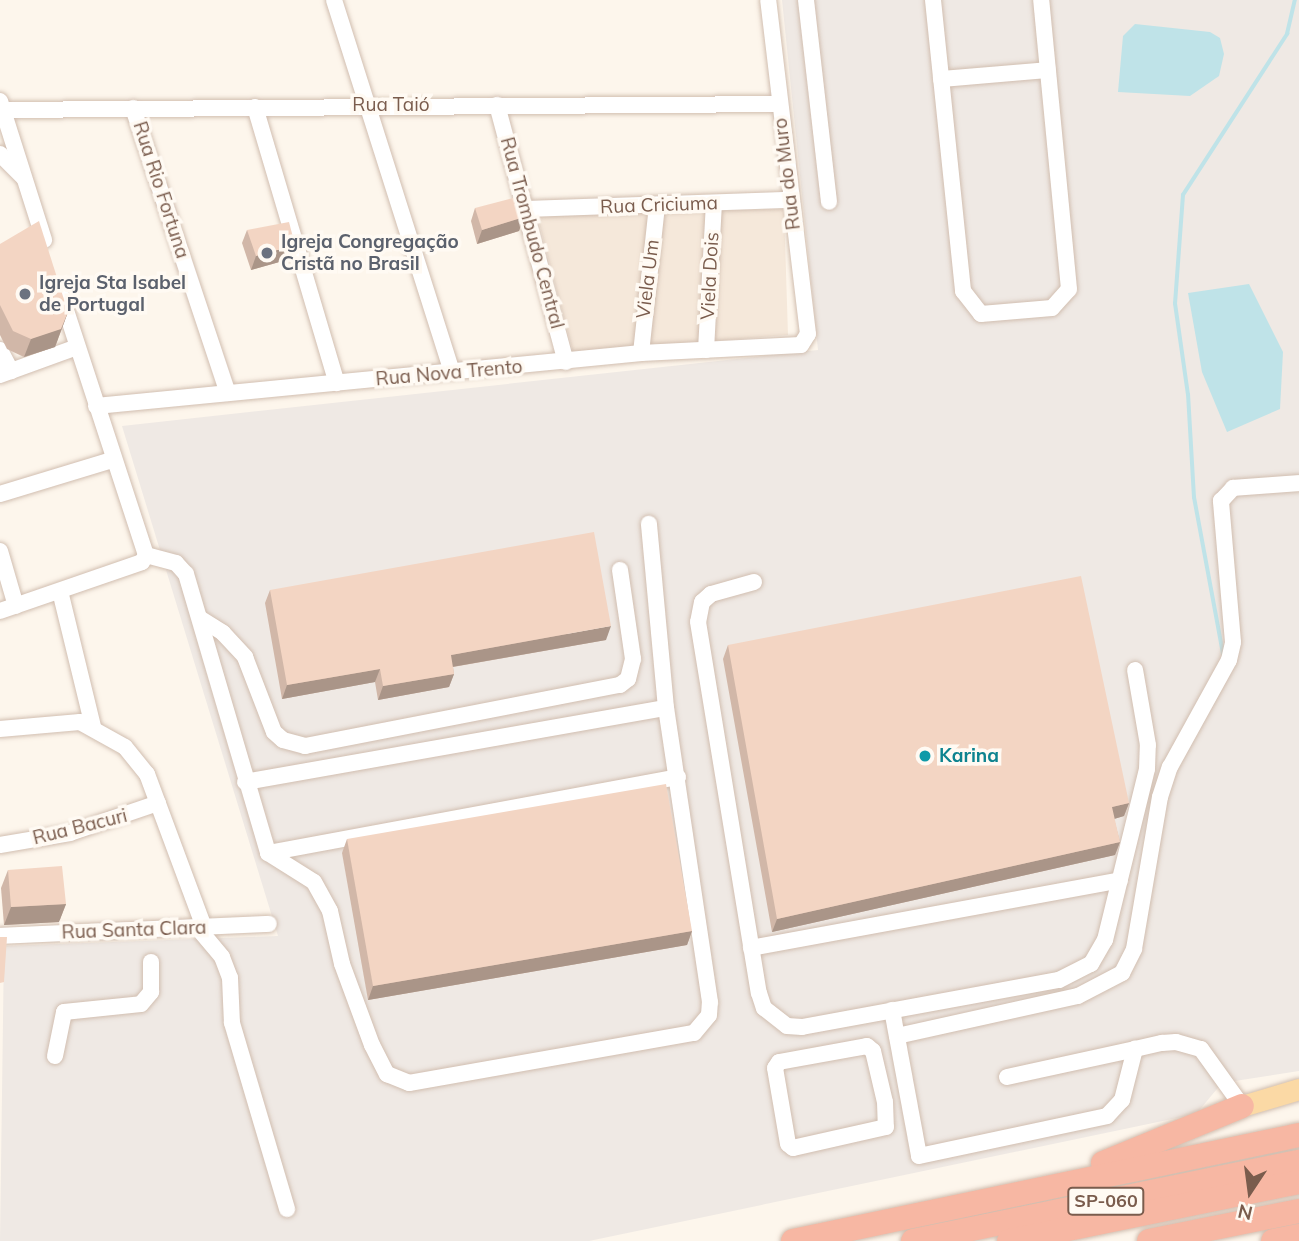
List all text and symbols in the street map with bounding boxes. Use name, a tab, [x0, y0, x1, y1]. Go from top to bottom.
street label: Rua Taió	[352, 94, 430, 116]
street label: Rua do Muro	[769, 117, 805, 231]
street label: Rua Rio Fortuna	[128, 119, 194, 261]
street label: Rua Trombudo Central	[495, 135, 569, 331]
street label: Rua Criciuma	[600, 192, 718, 218]
place label: Igreja Congregação Cristã no Brasil	[281, 231, 459, 275]
street label: Viela Dois	[696, 231, 724, 321]
street label: Viela Um	[632, 238, 664, 320]
marker: Igreja Congregação Cristã no Brasil	[259, 245, 275, 261]
place label: Igreja Sta Isabel de Portugal	[39, 272, 186, 316]
marker: Igreja Sta Isabel de Portugal	[17, 286, 33, 302]
street label: Rua Nova Trento	[375, 355, 523, 391]
place label: Karina	[939, 745, 999, 767]
marker: Karina	[917, 748, 933, 764]
street label: Rua Bacuri	[30, 804, 130, 850]
street label: Rua Santa Clara	[61, 916, 207, 944]
north arrow	[1215, 1157, 1285, 1227]
road number: SP-060	[1066, 1186, 1146, 1216]
text: N	[1236, 1199, 1255, 1226]

